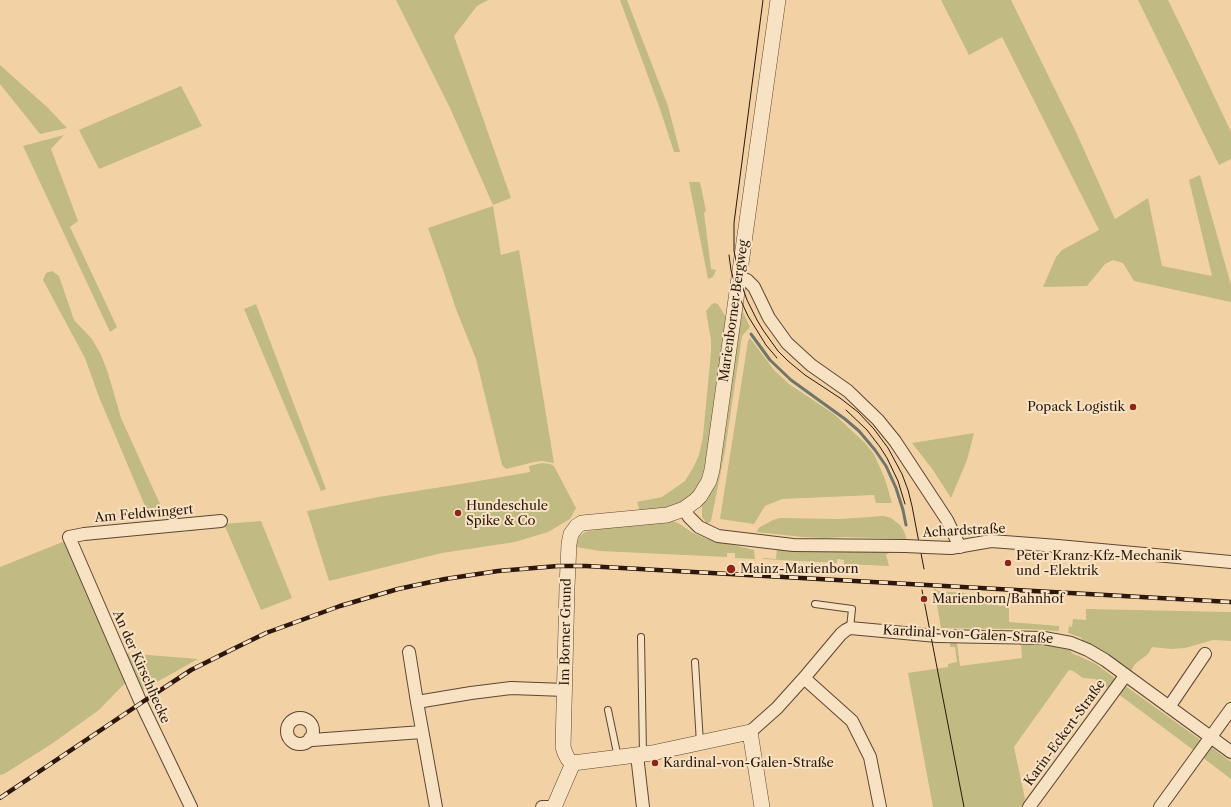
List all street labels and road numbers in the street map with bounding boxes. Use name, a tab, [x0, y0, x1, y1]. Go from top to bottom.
street label: Marienborner Bergweg	[716, 239, 752, 383]
street label: Am Feldwingert	[94, 502, 194, 526]
street label: Achardstraße	[922, 521, 1006, 541]
street label: Im Borner Grund	[557, 578, 575, 686]
street label: An der Kirschhecke	[109, 608, 173, 726]
street label: Kardinal-von-Galen-Straße	[882, 623, 1054, 647]
street label: Karin-Eckert-Straße	[1021, 677, 1109, 789]

